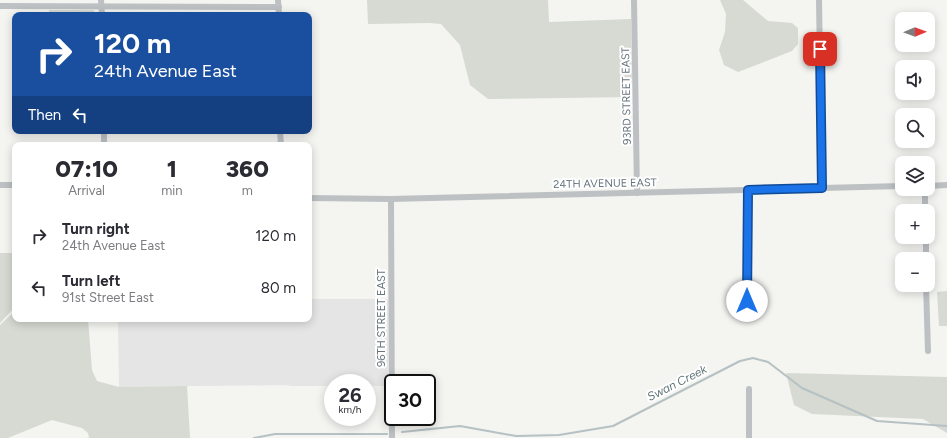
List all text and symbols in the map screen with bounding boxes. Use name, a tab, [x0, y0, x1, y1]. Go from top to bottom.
north arrow	[895, 12, 935, 52]
map controls	[895, 12, 935, 292]
text: 120 m	[94, 26, 171, 60]
icon: right	[28, 28, 80, 80]
pin	[803, 32, 837, 66]
icon: arrive	[809, 38, 831, 60]
street label: 93RD STREET EAST	[619, 47, 634, 145]
text: 24th Avenue East	[94, 60, 237, 82]
button: sound	[895, 60, 935, 100]
icon: left	[69, 104, 91, 126]
text: Then	[28, 106, 61, 124]
button: search	[895, 108, 935, 148]
text: 07:10	[55, 154, 118, 183]
text: 1	[167, 154, 177, 183]
text: 360	[226, 154, 269, 183]
button: layers	[895, 156, 935, 196]
street label: 24TH AVENUE EAST	[553, 176, 657, 191]
text: Arrival	[68, 183, 105, 198]
text: min	[161, 183, 183, 198]
text: m	[242, 183, 253, 198]
button: +	[895, 204, 935, 244]
text: Turn right	[62, 220, 130, 238]
icon: right	[28, 225, 50, 247]
text: 120 m	[255, 227, 296, 245]
text: 24th Avenue East	[62, 238, 165, 253]
button: −	[895, 252, 935, 292]
street label: 96TH STREET EAST	[375, 269, 388, 367]
text: Turn left	[62, 272, 120, 290]
icon: left	[28, 277, 50, 299]
text: 80 m	[261, 279, 296, 297]
position arrow	[726, 280, 768, 322]
text: 91st Street East	[62, 290, 154, 305]
water label: Swan Creek	[645, 361, 710, 404]
speed limit sign: 30	[384, 374, 436, 426]
text: 26	[338, 383, 362, 407]
text: km/h	[339, 403, 361, 416]

